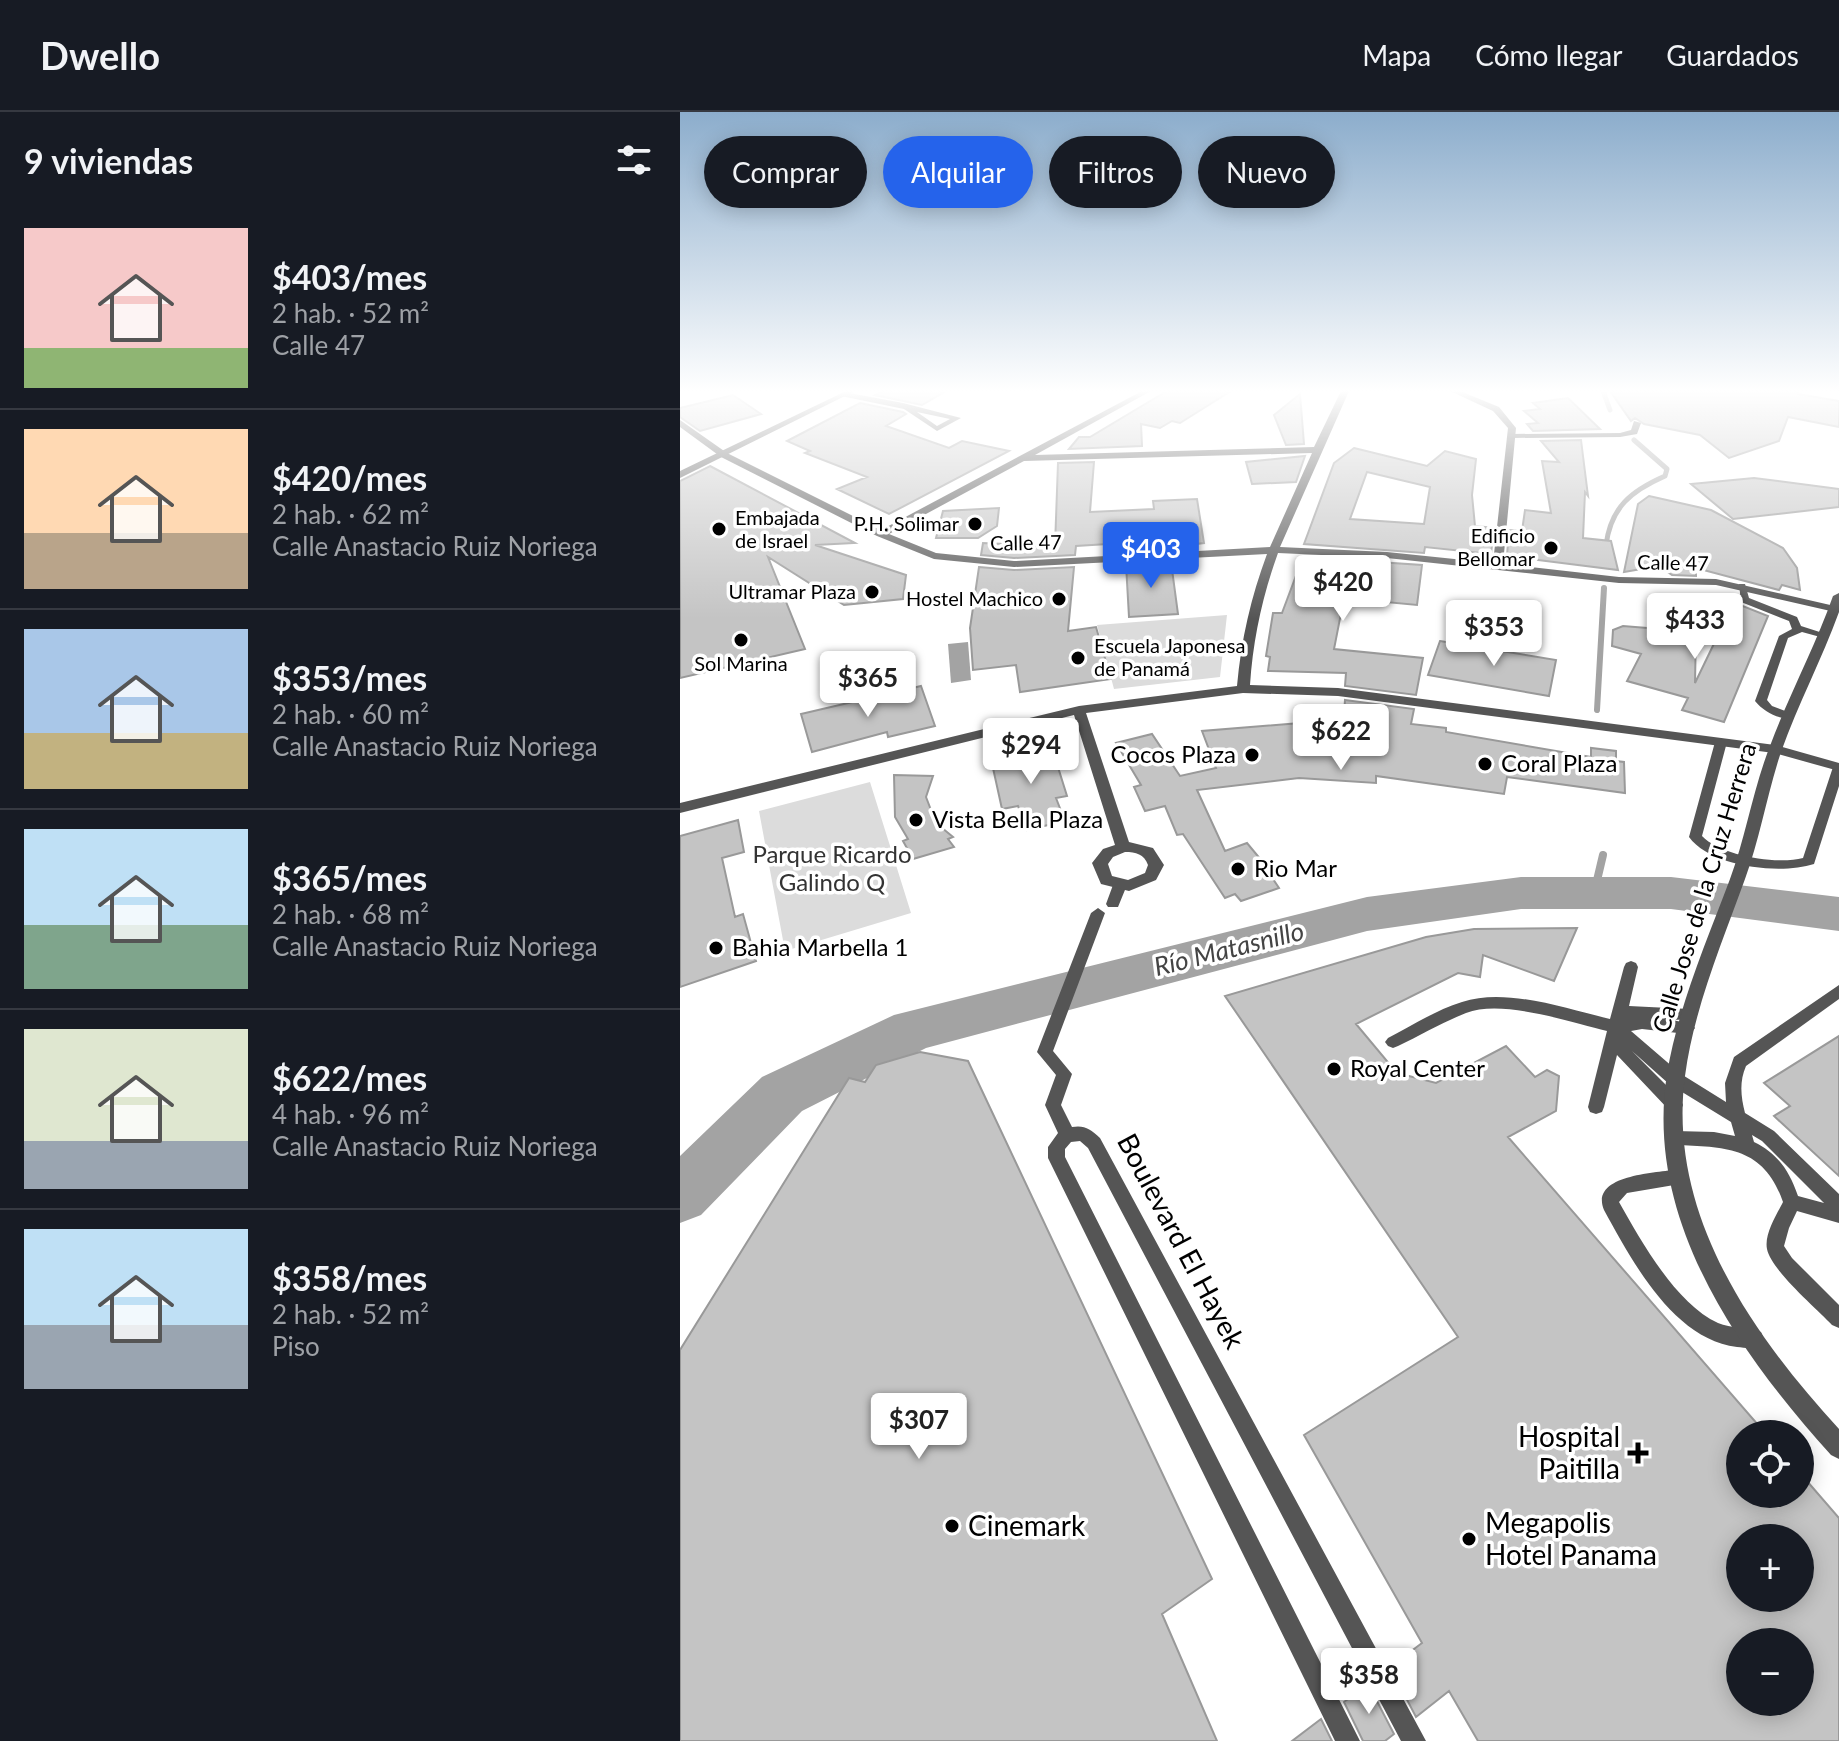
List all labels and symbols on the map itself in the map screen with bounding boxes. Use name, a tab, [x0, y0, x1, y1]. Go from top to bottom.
place label: Embajada de Israel	[735, 505, 820, 552]
place label: P.H. Solimar	[854, 511, 960, 535]
marker: P.H. Solimar	[966, 515, 984, 533]
marker: Embajada de Israel	[710, 520, 728, 538]
pin: $403	[1104, 522, 1198, 590]
place label: Edificio Bellomar	[1457, 523, 1536, 570]
street label: Calle 47	[990, 529, 1062, 555]
marker: Edificio Bellomar	[1542, 539, 1560, 557]
street label: Calle 47	[1637, 549, 1709, 575]
pin: $420	[1296, 555, 1390, 623]
place label: Ultramar Plaza	[729, 579, 856, 603]
marker: Ultramar Plaza	[863, 583, 881, 601]
place label: Hostel Machico	[906, 586, 1043, 610]
marker: Hostel Machico	[1050, 590, 1068, 608]
pin: $433	[1648, 593, 1742, 661]
pin: $353	[1447, 600, 1541, 668]
marker: Sol Marina	[732, 631, 750, 649]
place label: Escuela Japonesa de Panamá	[1094, 633, 1245, 680]
marker: Escuela Japonesa de Panamá	[1069, 649, 1087, 667]
place label: Sol Marina	[694, 651, 788, 675]
pin: $365	[821, 651, 915, 719]
pin: $622	[1294, 704, 1388, 772]
pin: $294	[984, 718, 1078, 786]
place label: Cocos Plaza	[1111, 739, 1236, 768]
street label: Calle Jose de la Cruz Herrera	[1646, 739, 1762, 1036]
marker: Cocos Plaza	[1243, 746, 1261, 764]
place label: Coral Plaza	[1501, 748, 1617, 777]
marker: Coral Plaza	[1476, 755, 1494, 773]
place label: Vista Bella Plaza	[932, 804, 1103, 833]
marker: Vista Bella Plaza	[907, 811, 925, 829]
park label: Parque Ricardo Galindo Q	[752, 839, 912, 896]
place label: Rio Mar	[1254, 853, 1337, 882]
marker: Rio Mar	[1229, 860, 1247, 878]
water label: Río Matasnillo	[1150, 914, 1307, 982]
place label: Bahia Marbella 1	[732, 932, 909, 961]
marker: Bahia Marbella 1	[707, 939, 725, 957]
place label: Royal Center	[1350, 1053, 1485, 1082]
marker: Royal Center	[1325, 1060, 1343, 1078]
street label: Boulevard El Hayek	[1111, 1127, 1253, 1354]
pin: $307	[872, 1393, 966, 1461]
place label: Hospital Paitilla	[1518, 1419, 1620, 1485]
marker: Hospital Paitilla	[1627, 1442, 1649, 1464]
place label: Megapolis Hotel Panama	[1485, 1505, 1657, 1571]
place label: Cinemark	[968, 1508, 1086, 1542]
marker: Cinemark	[943, 1517, 961, 1535]
marker: Megapolis Hotel Panama	[1460, 1530, 1478, 1548]
pin: $358	[1322, 1648, 1416, 1716]

